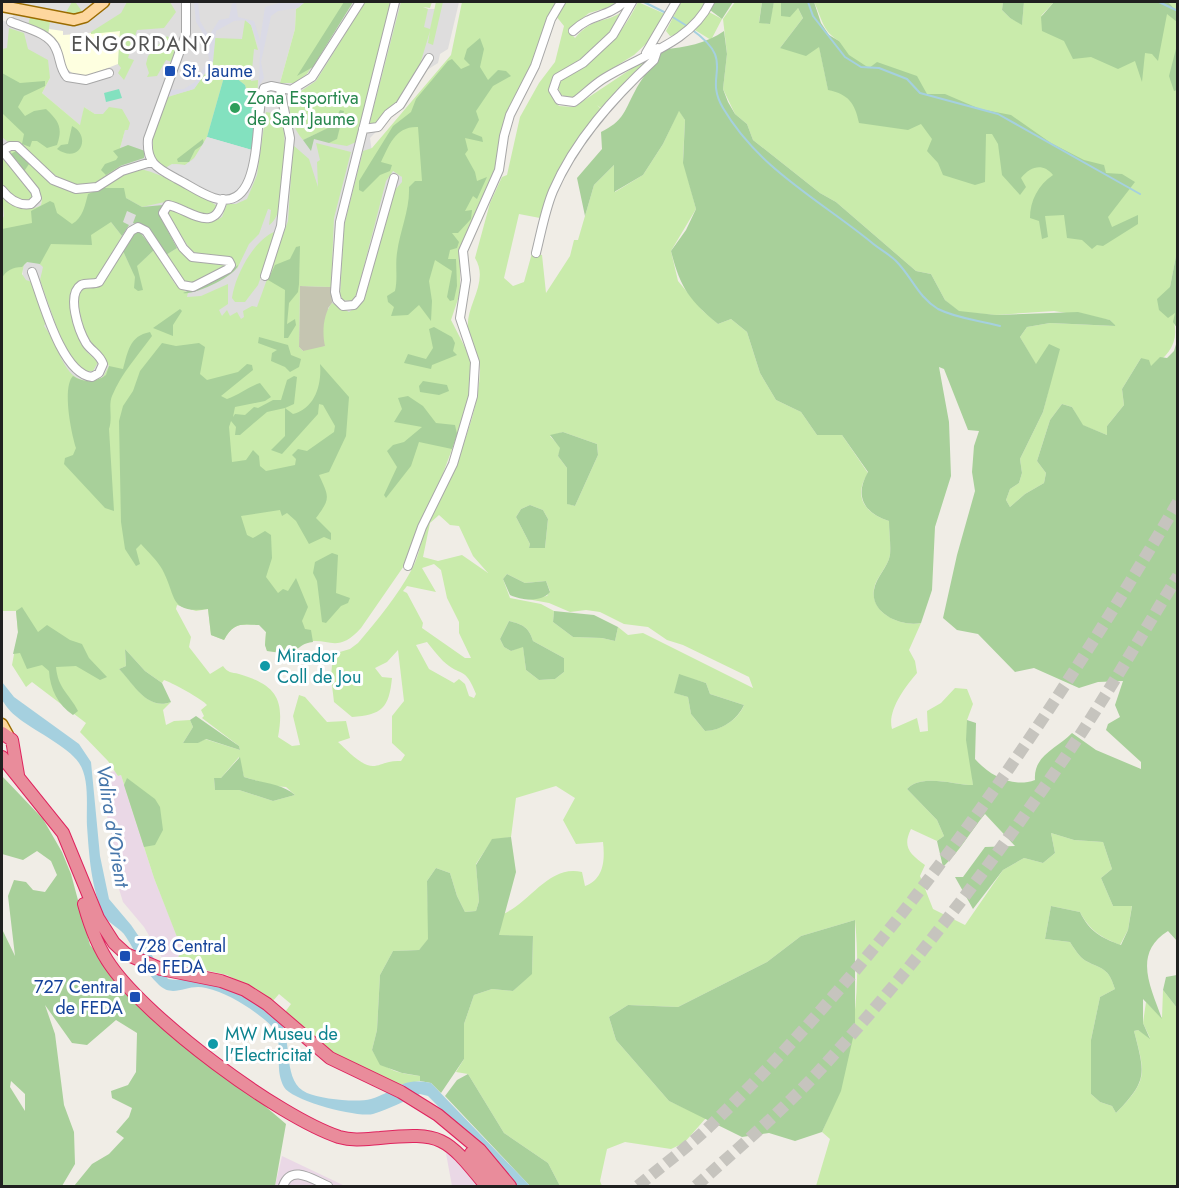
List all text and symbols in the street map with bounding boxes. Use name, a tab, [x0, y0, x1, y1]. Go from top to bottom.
district label: ENGORDANY	[71, 29, 213, 59]
place label: St. Jaume	[182, 58, 253, 84]
marker: St. Jaume	[163, 64, 177, 78]
place label: Zona Esportiva de Sant Jaume	[247, 85, 359, 132]
marker: Zona Esportiva de Sant Jaume	[228, 101, 242, 115]
place label: Mirador Coll de Jou	[277, 643, 361, 690]
marker: Mirador Coll de Jou	[258, 659, 272, 673]
water label: Valira d'Orient	[89, 763, 137, 890]
place label: 728 Central de FEDA	[137, 933, 226, 980]
marker: 728 Central de FEDA	[118, 949, 132, 963]
place label: 727 Central de FEDA	[34, 974, 123, 1021]
marker: 727 Central de FEDA	[128, 990, 142, 1004]
place label: MW Museu de l'Electricitat	[225, 1021, 338, 1068]
marker: MW Museu de l'Electricitat	[206, 1037, 220, 1051]

